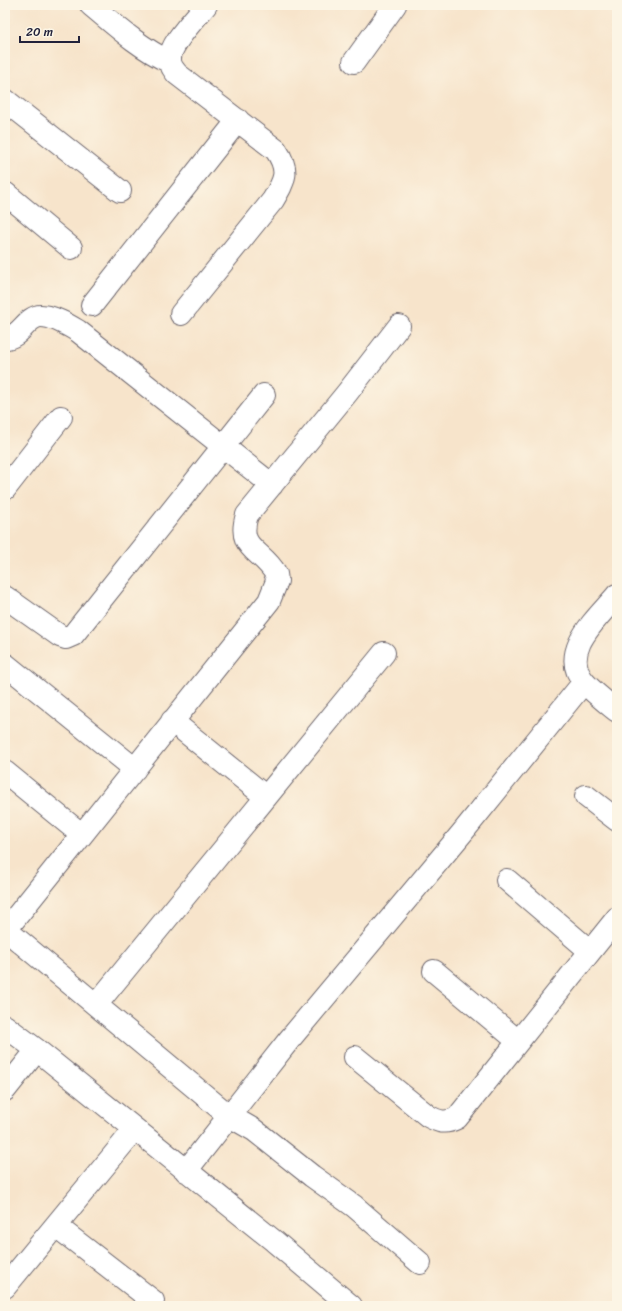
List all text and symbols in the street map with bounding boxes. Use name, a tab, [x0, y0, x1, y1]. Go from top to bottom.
scale bar	[20, 18, 79, 44]
text: 20 m	[26, 21, 53, 43]

